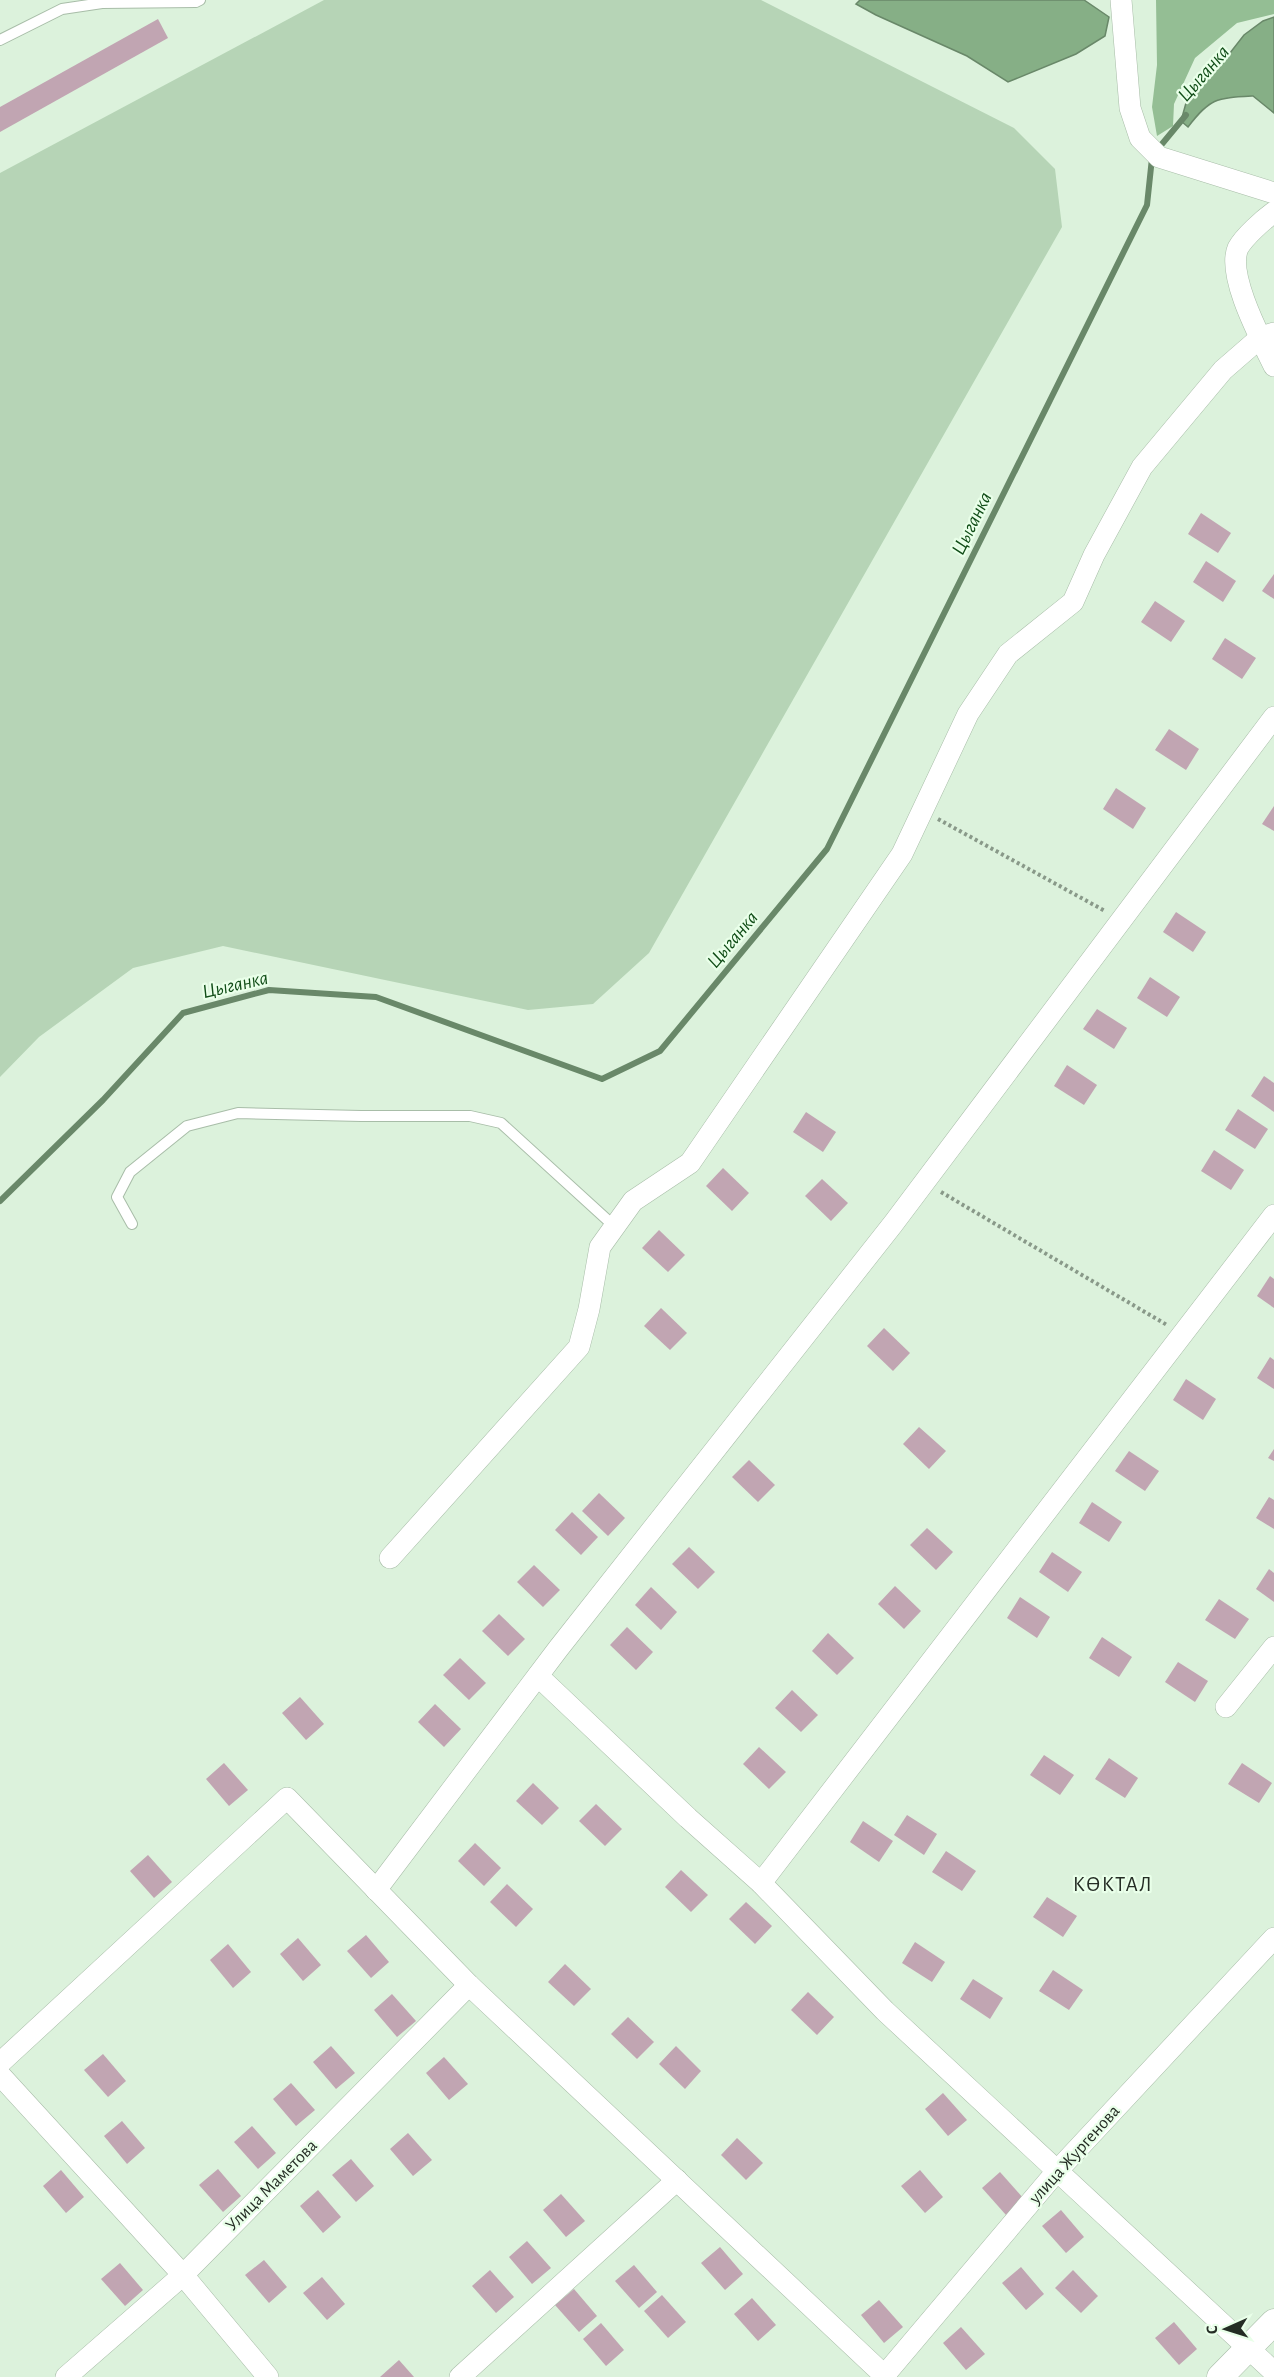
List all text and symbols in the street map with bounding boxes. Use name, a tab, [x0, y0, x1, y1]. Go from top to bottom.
water label: Цыганка	[1174, 42, 1233, 105]
water label: Цыганка	[948, 489, 996, 558]
water label: Цыганка	[704, 908, 762, 972]
water label: Цыганка	[200, 968, 270, 1002]
district label: КӨКТАЛ	[1073, 1874, 1153, 1895]
street label: улица Жургенова	[1025, 2102, 1123, 2208]
street label: Улица Маметова	[223, 2137, 321, 2235]
north arrow	[1196, 2299, 1256, 2359]
text: С	[1204, 2325, 1220, 2335]

